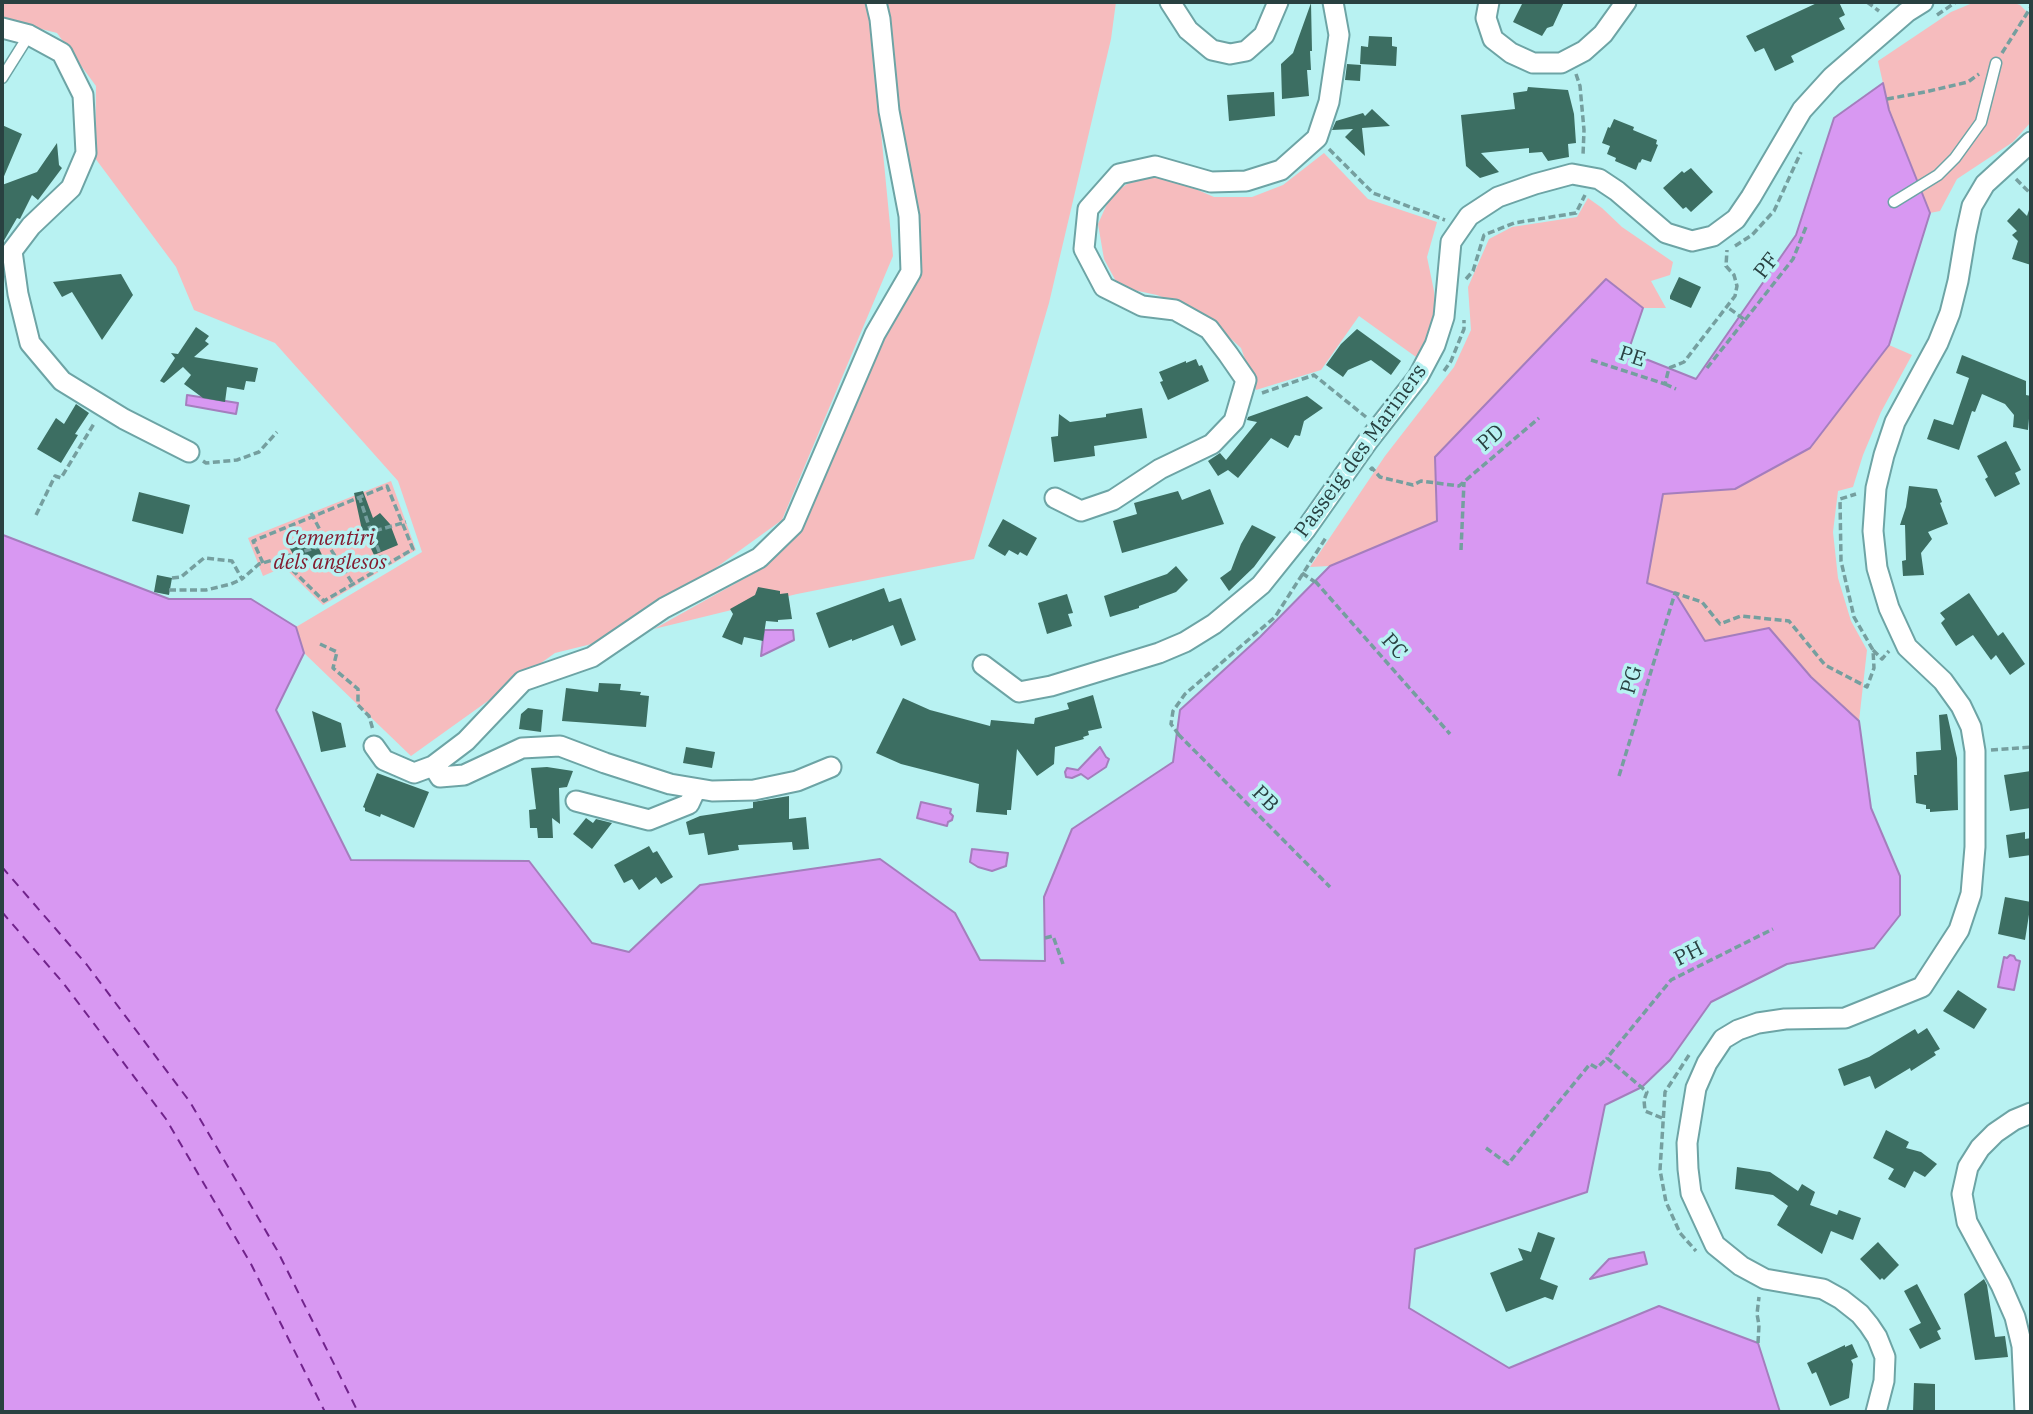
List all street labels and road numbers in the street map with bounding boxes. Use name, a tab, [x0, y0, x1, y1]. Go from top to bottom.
street label: PF	[1749, 248, 1785, 284]
street label: PE	[1615, 341, 1649, 373]
street label: Passeig des Mariners	[1290, 360, 1432, 542]
street label: PD	[1472, 419, 1510, 457]
street label: PC	[1376, 629, 1412, 665]
street label: PG	[1616, 663, 1648, 697]
street label: PB	[1246, 780, 1284, 818]
street label: PH	[1670, 936, 1708, 972]

